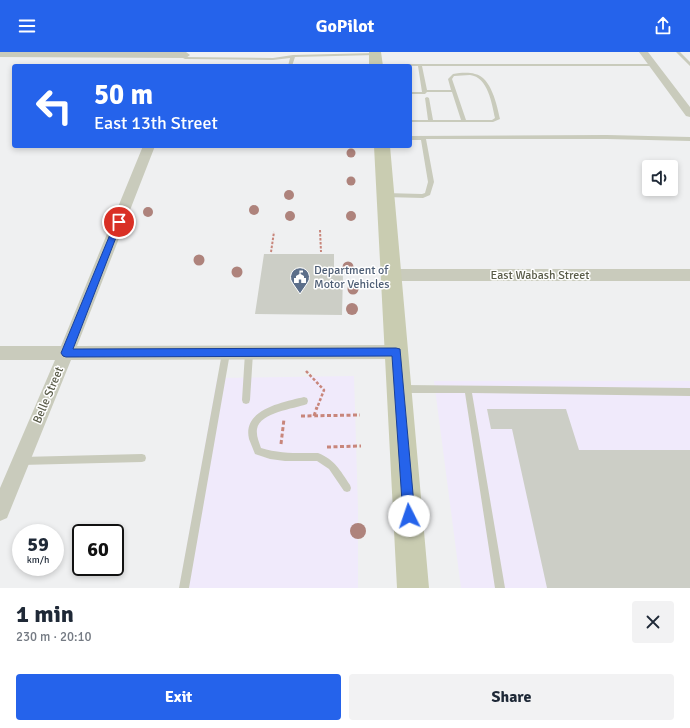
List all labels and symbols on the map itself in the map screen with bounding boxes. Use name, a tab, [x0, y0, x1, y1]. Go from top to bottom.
pin	[102, 205, 136, 239]
place label: Department of Motor Vehicles	[314, 263, 390, 292]
public building icon: Department of Motor Vehicles	[289, 266, 311, 294]
street label: East Wabash Street	[491, 268, 589, 283]
street label: Belle Street	[30, 365, 67, 426]
position arrow	[388, 495, 430, 537]
speed limit sign: 60	[72, 524, 124, 576]

